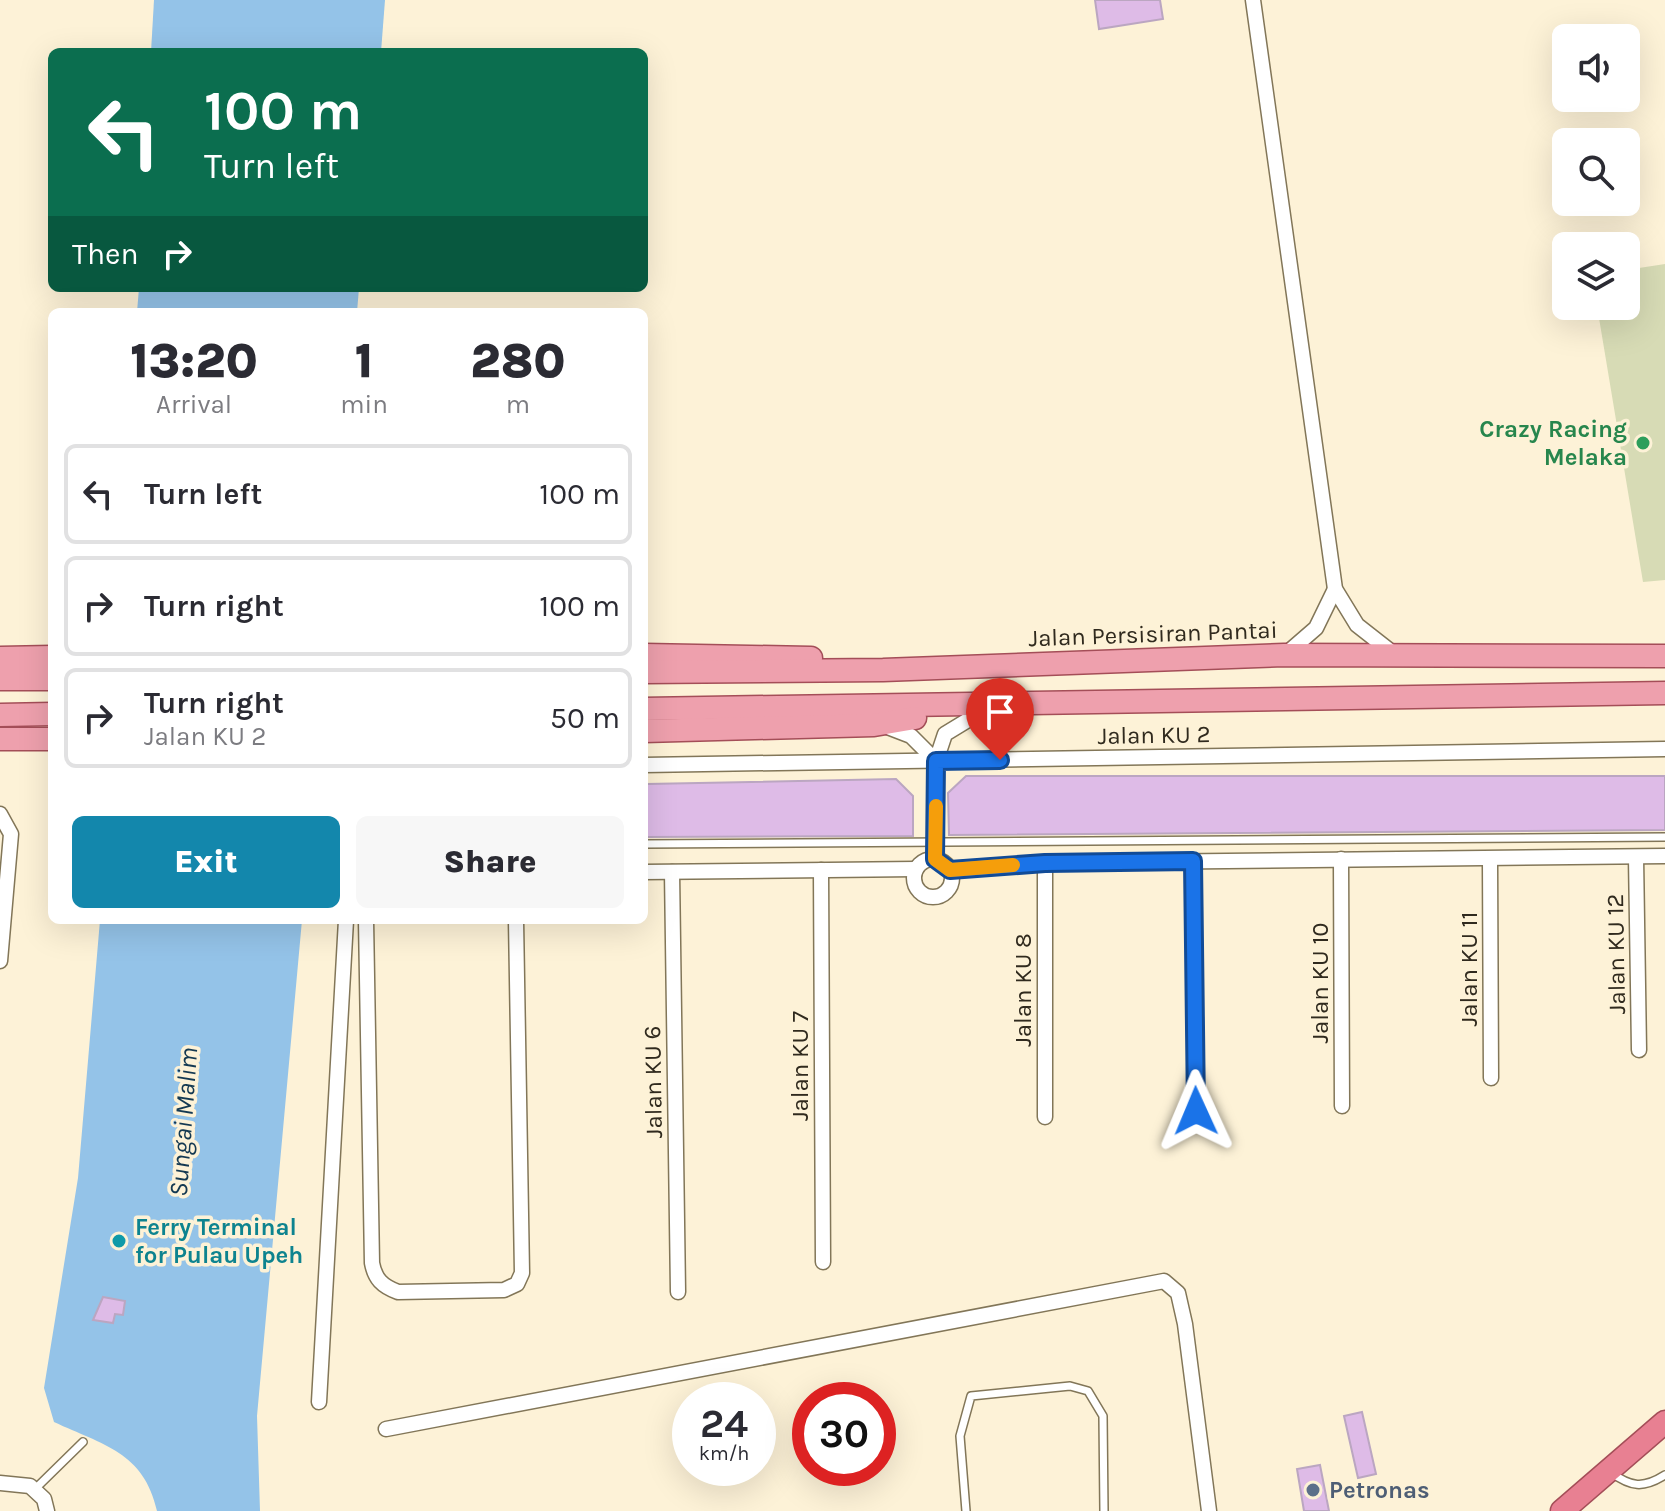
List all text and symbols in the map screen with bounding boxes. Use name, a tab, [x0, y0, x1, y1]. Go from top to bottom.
map controls	[1552, 24, 1640, 320]
button: sound	[1552, 24, 1640, 112]
text: 100 m	[204, 78, 362, 143]
icon: left	[72, 80, 176, 184]
button: search	[1552, 128, 1640, 216]
text: Turn left	[204, 145, 339, 187]
icon: right	[155, 232, 199, 276]
button: layers	[1552, 232, 1640, 320]
text: Then	[72, 236, 139, 272]
text: 13:20	[130, 333, 258, 389]
text: 1	[355, 333, 373, 389]
text: 280	[470, 333, 566, 389]
text: Arrival	[156, 389, 232, 420]
text: min	[340, 389, 388, 420]
text: m	[506, 389, 530, 420]
place label: Crazy Racing Melaka	[1479, 415, 1627, 471]
marker: Crazy Racing Melaka	[1634, 434, 1652, 452]
icon: left	[76, 472, 120, 516]
text: Turn left	[144, 476, 262, 512]
text: 100 m	[539, 476, 620, 512]
icon: right	[76, 584, 120, 628]
text: Turn right	[144, 588, 284, 624]
text: 100 m	[539, 588, 620, 624]
street label: Jalan Persisiran Pantai	[1028, 616, 1278, 652]
pin	[966, 678, 1034, 760]
text: Turn right	[144, 685, 284, 721]
icon: arrive	[978, 690, 1022, 734]
icon: right	[76, 696, 120, 740]
text: 50 m	[550, 700, 620, 736]
street label: Jalan KU 2	[1097, 720, 1211, 750]
text: Jalan KU 2	[144, 721, 266, 752]
button: Exit	[72, 816, 340, 908]
button: Share	[356, 816, 624, 908]
street label: Jalan KU 12	[1601, 893, 1631, 1015]
street label: Jalan KU 11	[1455, 912, 1483, 1026]
street label: Jalan KU 10	[1306, 922, 1334, 1044]
street label: Jalan KU 8	[1009, 933, 1037, 1047]
street label: Jalan KU 7	[786, 1011, 814, 1121]
street label: Jalan KU 6	[638, 1025, 668, 1139]
water label: Sungai Malim	[163, 1046, 204, 1198]
position arrow	[1154, 1069, 1238, 1153]
place label: Ferry Terminal for Pulau Upeh	[135, 1213, 303, 1269]
marker: Ferry Terminal for Pulau Upeh	[110, 1232, 128, 1250]
speed limit sign: 30	[792, 1382, 896, 1486]
text: 24	[700, 1400, 748, 1447]
text: km/h	[699, 1442, 749, 1465]
place label: Petronas	[1329, 1476, 1430, 1504]
marker: Petronas	[1304, 1481, 1322, 1499]

